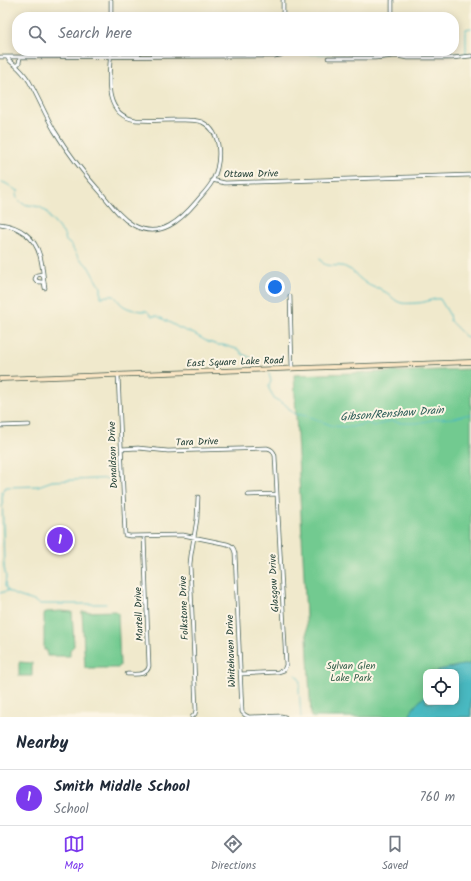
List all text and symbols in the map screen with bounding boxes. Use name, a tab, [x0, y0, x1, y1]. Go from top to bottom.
search box	[12, 12, 459, 56]
text: Search here	[58, 22, 132, 46]
icon: search	[26, 23, 48, 45]
street label: Ottawa Drive	[223, 166, 279, 182]
your location	[265, 277, 285, 297]
street label: East Square Lake Road	[186, 352, 285, 372]
water label: Gibson/Renshaw Drain	[340, 401, 445, 427]
street label: Donaldson Drive	[104, 421, 122, 489]
street label: Tara Drive	[175, 433, 219, 451]
pin: 1	[47, 525, 73, 555]
street label: Glasgow Drive	[264, 553, 284, 613]
street label: Folkstone Drive	[175, 575, 193, 640]
street label: Martell Drive	[130, 586, 148, 641]
street label: Whitehaven Drive	[222, 614, 240, 688]
park label: Sylvan Glen Lake Park	[326, 658, 376, 686]
map controls	[423, 669, 459, 705]
button: locate	[423, 669, 459, 705]
text: Nearby	[16, 730, 68, 757]
text: Smith Middle School	[54, 775, 190, 799]
text: 1	[27, 787, 31, 808]
text: 760 m	[420, 787, 455, 808]
text: School	[54, 799, 89, 820]
tab: Map	[63, 833, 85, 875]
tab: Directions	[211, 833, 256, 875]
tab: Saved	[382, 833, 408, 875]

